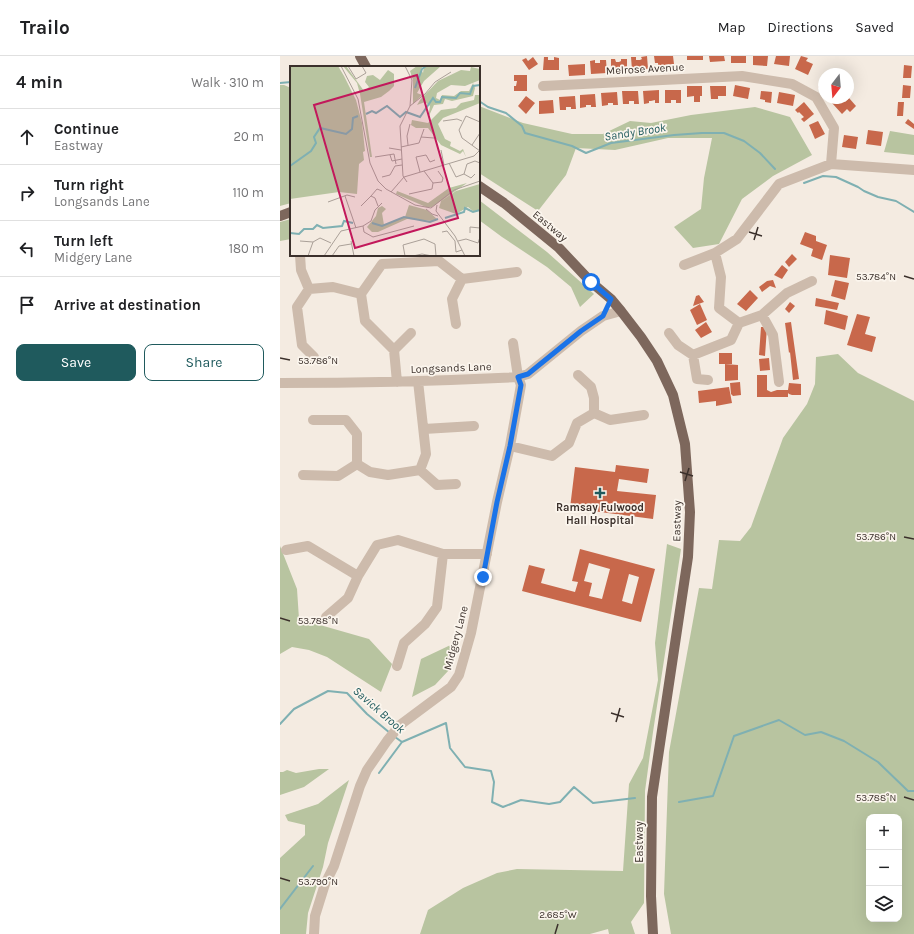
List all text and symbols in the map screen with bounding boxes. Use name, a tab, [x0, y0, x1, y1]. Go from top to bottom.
text: Trailo	[20, 17, 70, 39]
text: Map	[718, 19, 746, 36]
text: Directions	[768, 19, 833, 36]
text: Saved	[855, 19, 894, 36]
street label: Melrose Avenue	[606, 60, 685, 78]
inset map	[290, 66, 480, 256]
north arrow	[818, 68, 854, 104]
text: 4 min	[16, 72, 63, 92]
text: Walk · 310 m	[191, 75, 264, 90]
text: Continue	[54, 120, 119, 138]
water label: Sandy Brook	[603, 120, 668, 144]
icon: ahead	[16, 126, 38, 148]
text: 20 m	[234, 129, 264, 144]
text: Eastway	[54, 138, 103, 153]
text: Turn right	[54, 176, 124, 194]
icon: right	[16, 182, 38, 204]
text: 110 m	[232, 185, 264, 200]
text: Longsands Lane	[54, 194, 150, 209]
street label: Eastway	[530, 208, 570, 244]
text: Turn left	[54, 232, 113, 250]
icon: left	[16, 238, 38, 260]
text: 180 m	[229, 241, 264, 256]
text: Midgery Lane	[54, 250, 132, 265]
text: 53.784°N	[856, 271, 896, 283]
route start	[582, 273, 600, 291]
icon: arrive	[16, 294, 38, 316]
text: Arrive at destination	[54, 296, 201, 314]
button: Save	[16, 344, 136, 381]
button: Share	[144, 344, 264, 381]
text: 53.786°N	[298, 355, 338, 367]
street label: Longsands Lane	[410, 360, 492, 376]
marker: Ramsay Fulwood Hall Hospital	[594, 487, 606, 499]
street label: Eastway	[670, 500, 684, 542]
place label: Ramsay Fulwood Hall Hospital	[556, 501, 644, 527]
text: 53.786°N	[856, 531, 896, 543]
route end	[474, 568, 492, 586]
street label: Midgery Lane	[441, 604, 471, 672]
text: 53.788°N	[298, 615, 338, 627]
water label: Savick Brook	[350, 684, 408, 737]
text: 53.788°N	[856, 792, 896, 804]
map controls	[866, 814, 902, 922]
button: +	[866, 814, 902, 850]
street label: Eastway	[633, 821, 646, 863]
button: −	[866, 850, 902, 886]
text: 53.790°N	[298, 876, 338, 888]
button: layers	[866, 886, 902, 922]
text: 2.685°W	[539, 909, 577, 921]

